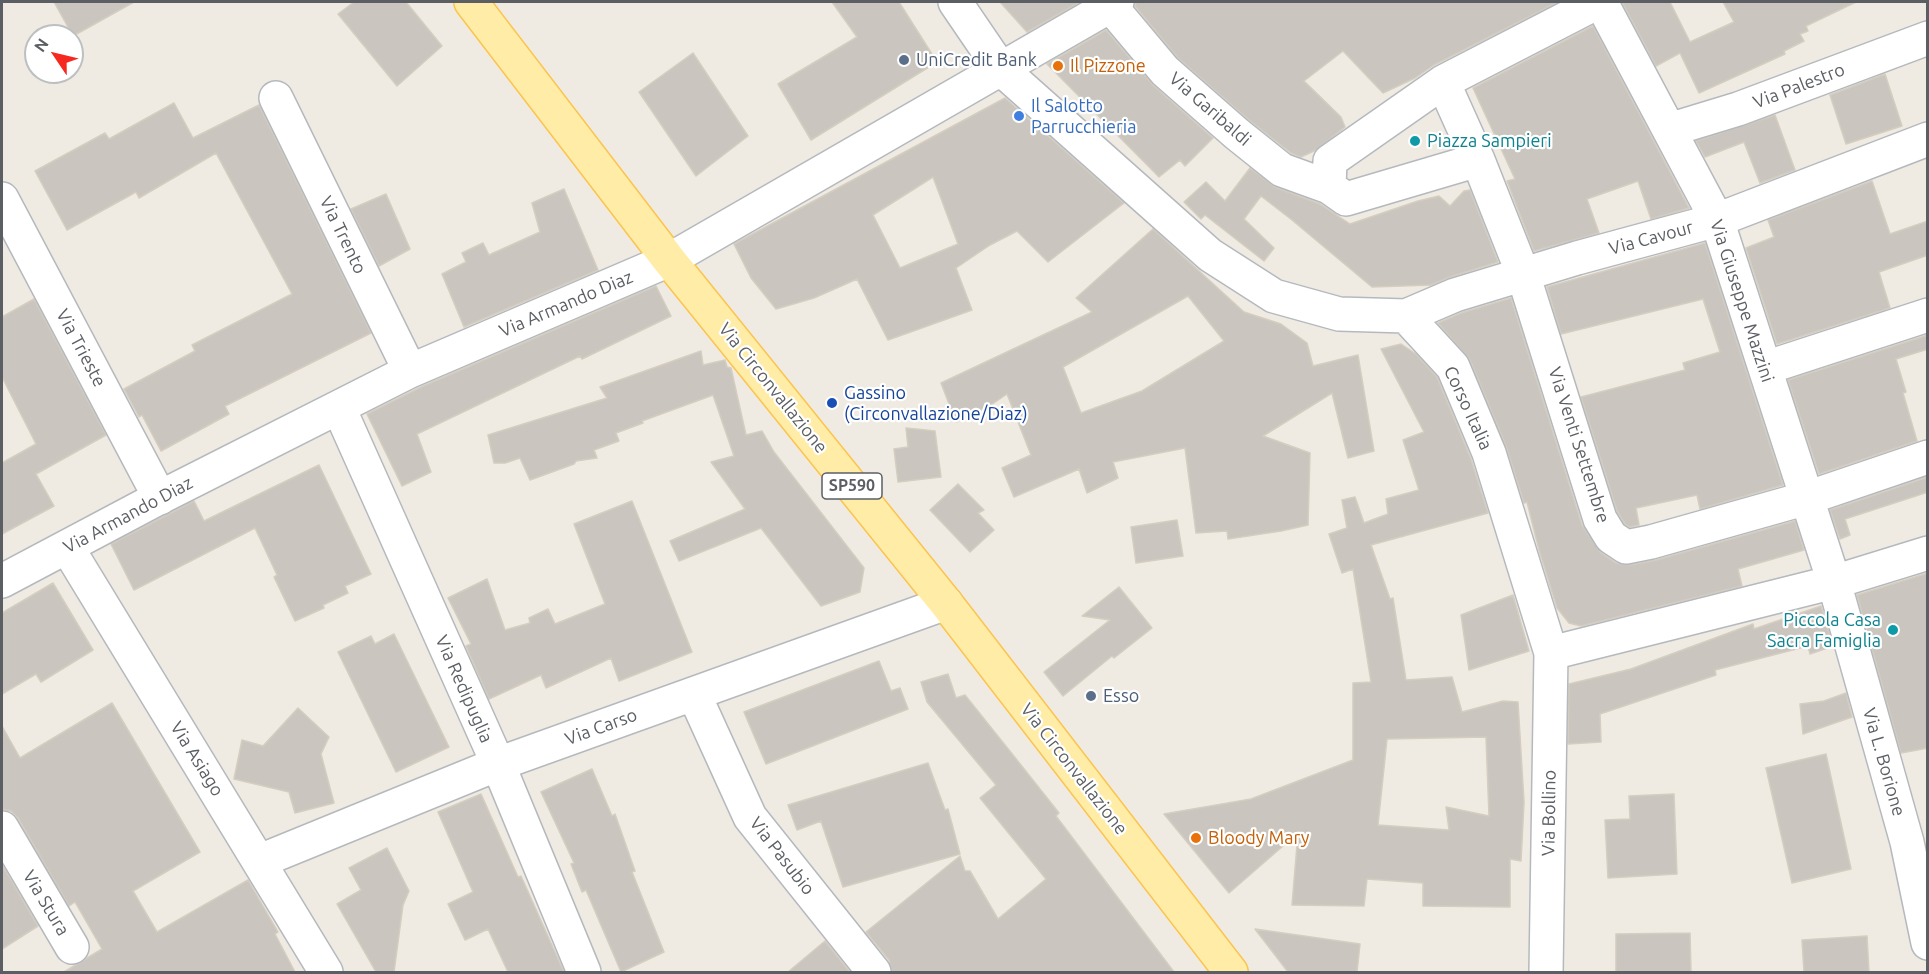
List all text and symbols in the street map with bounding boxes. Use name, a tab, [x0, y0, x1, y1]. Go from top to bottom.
north arrow	[24, 24, 84, 84]
text: N	[30, 35, 52, 55]
place label: UniCredit Bank	[916, 49, 1037, 71]
marker: UniCredit Bank	[897, 53, 911, 67]
place label: Il Pizzone	[1070, 55, 1146, 77]
marker: Il Pizzone	[1051, 59, 1065, 73]
street label: Via Palestro	[1750, 59, 1848, 113]
street label: Via Garibaldi	[1165, 68, 1255, 150]
place label: Il Salotto Parrucchieria	[1031, 95, 1136, 138]
marker: Il Salotto Parrucchieria	[1012, 109, 1026, 123]
place label: Piazza Sampieri	[1427, 130, 1552, 152]
marker: Piazza Sampieri	[1408, 134, 1422, 148]
street label: Via Trento	[315, 193, 371, 277]
street label: Via Cavour	[1606, 216, 1696, 260]
street label: Via Giuseppe Mazzini	[1706, 217, 1778, 385]
street label: Via Armando Diaz	[496, 266, 636, 342]
street label: Via Trieste	[51, 305, 111, 391]
street label: Via Circonvallazione	[714, 319, 832, 457]
street label: Corso Italia	[1439, 363, 1497, 453]
street label: Via Venti Settembre	[1544, 364, 1614, 526]
place label: Gassino (Circonvallazione/Diaz)	[844, 382, 1028, 424]
marker: Gassino (Circonvallazione/Diaz)	[825, 396, 839, 410]
street label: Via Armando Diaz	[60, 472, 196, 558]
road number: SP590	[822, 473, 882, 499]
place label: Piccola Casa Sacra Famiglia	[1767, 609, 1881, 652]
marker: Piccola Casa Sacra Famiglia	[1886, 623, 1900, 637]
street label: Via Redipuglia	[431, 632, 497, 746]
place label: Esso	[1103, 685, 1139, 707]
marker: Esso	[1084, 689, 1098, 703]
street label: Via Circonvallazione	[1016, 699, 1132, 839]
street label: Via Carso	[562, 704, 640, 750]
street label: Via L. Borione	[1858, 705, 1910, 819]
street label: Via Asiago	[166, 718, 228, 800]
street label: Via Bollino	[1537, 770, 1561, 856]
street label: Via Pasubio	[745, 813, 819, 899]
place label: Bloody Mary	[1208, 827, 1309, 849]
marker: Bloody Mary	[1189, 831, 1203, 845]
street label: Via Stura	[18, 866, 74, 940]

